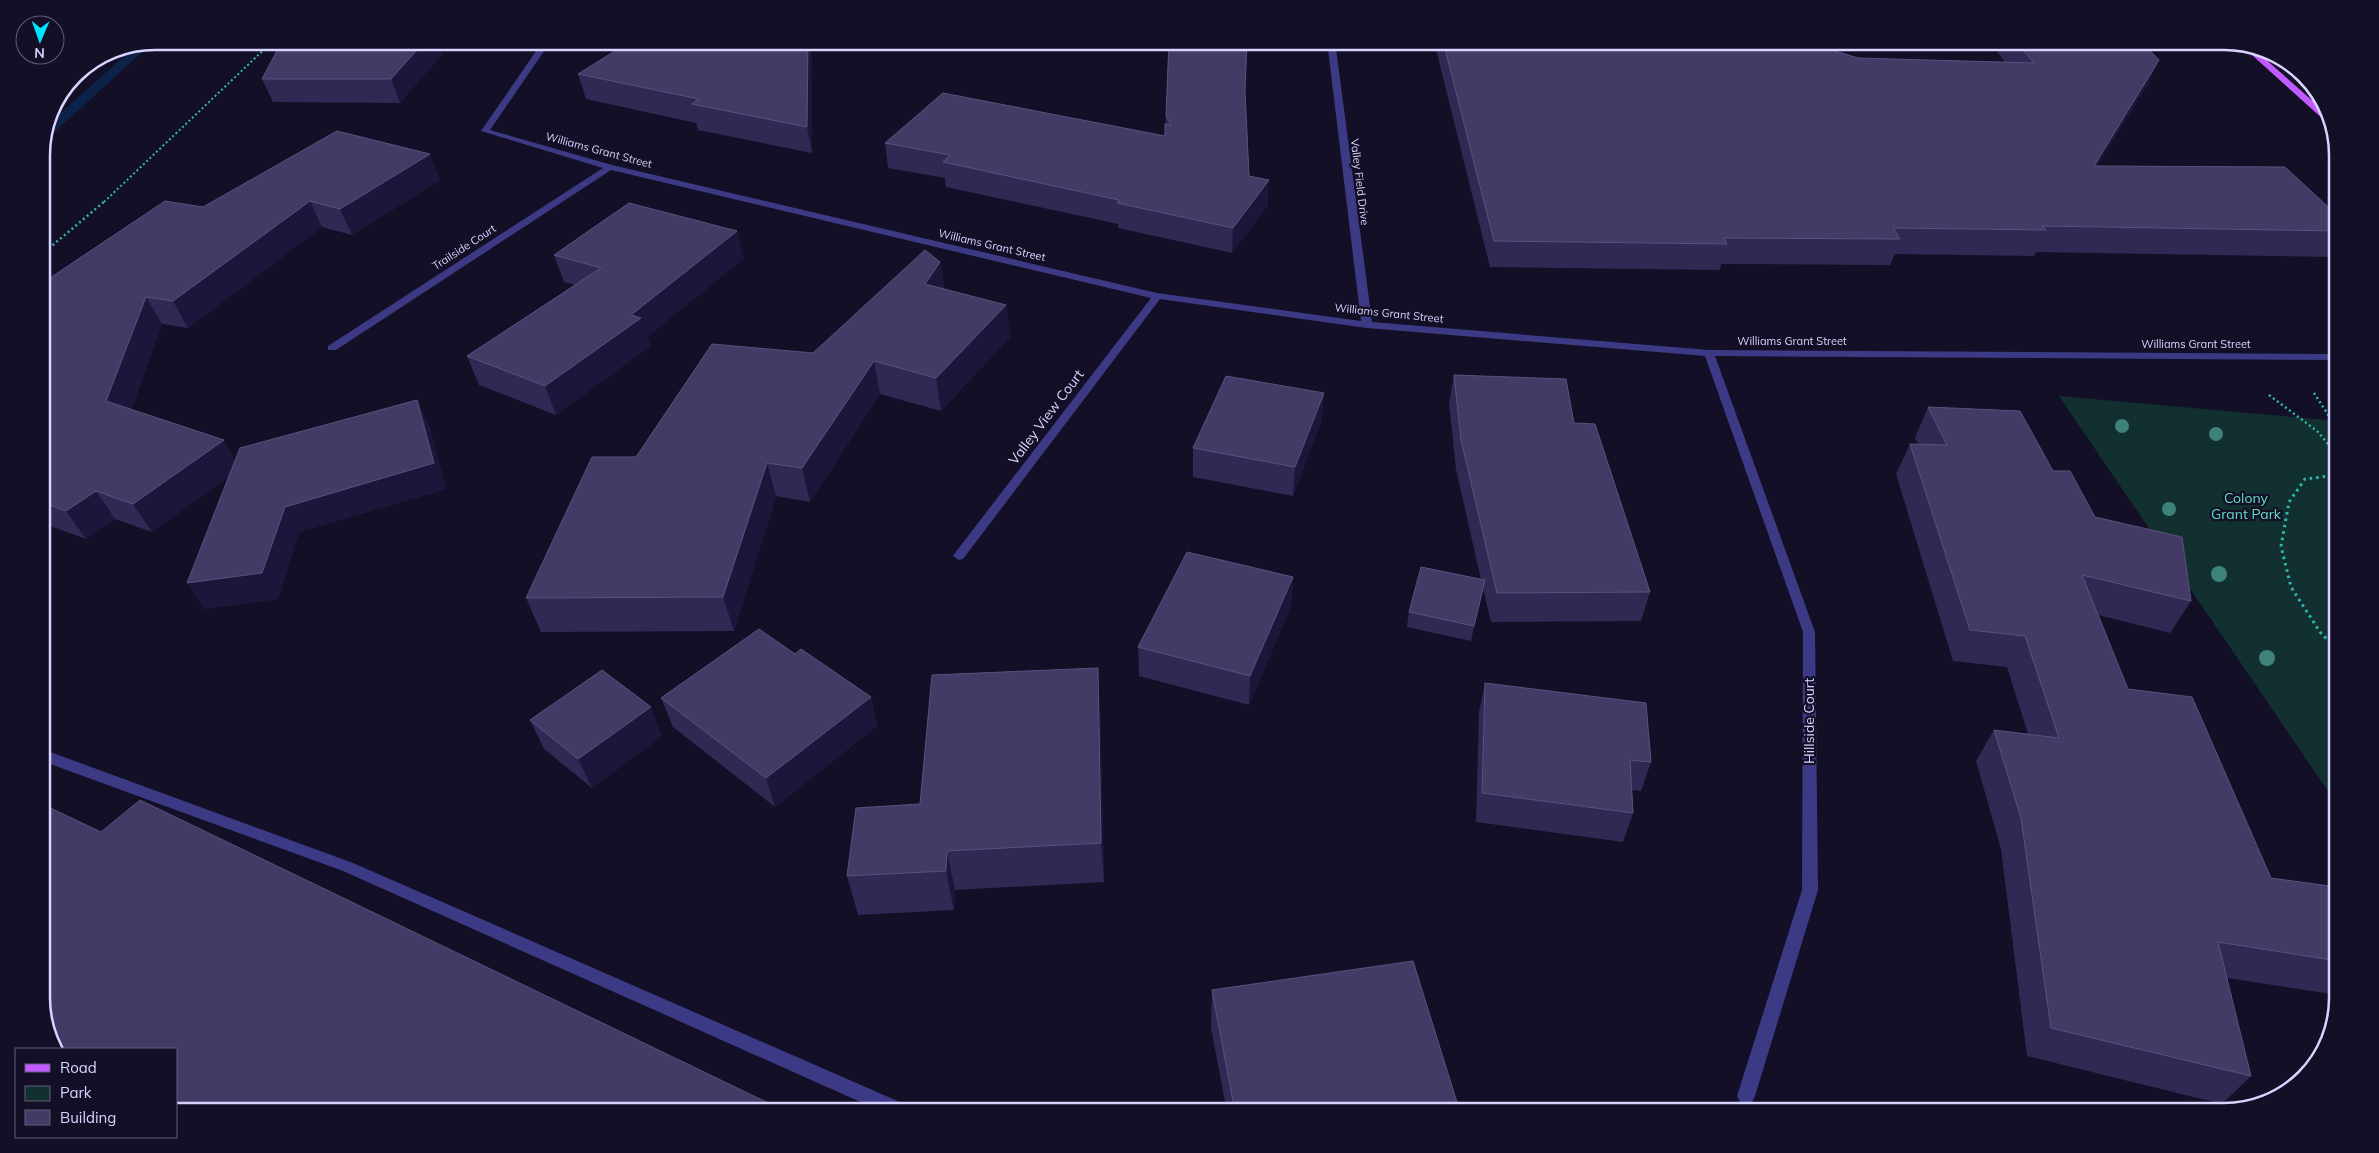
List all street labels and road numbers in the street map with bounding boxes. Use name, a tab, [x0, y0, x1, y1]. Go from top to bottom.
street label: Williams Grant Street	[544, 129, 654, 171]
street label: Valley Field Drive	[1348, 138, 1372, 226]
street label: Trailside Court	[430, 221, 499, 273]
street label: Williams Grant Street	[937, 226, 1047, 264]
street label: Williams Grant Street	[1334, 300, 1444, 326]
street label: Williams Grant Street	[1737, 334, 1847, 348]
street label: Williams Grant Street	[2141, 337, 2251, 351]
street label: Valley View Court	[1004, 366, 1088, 468]
street label: Hillside Court	[1800, 678, 1818, 764]

